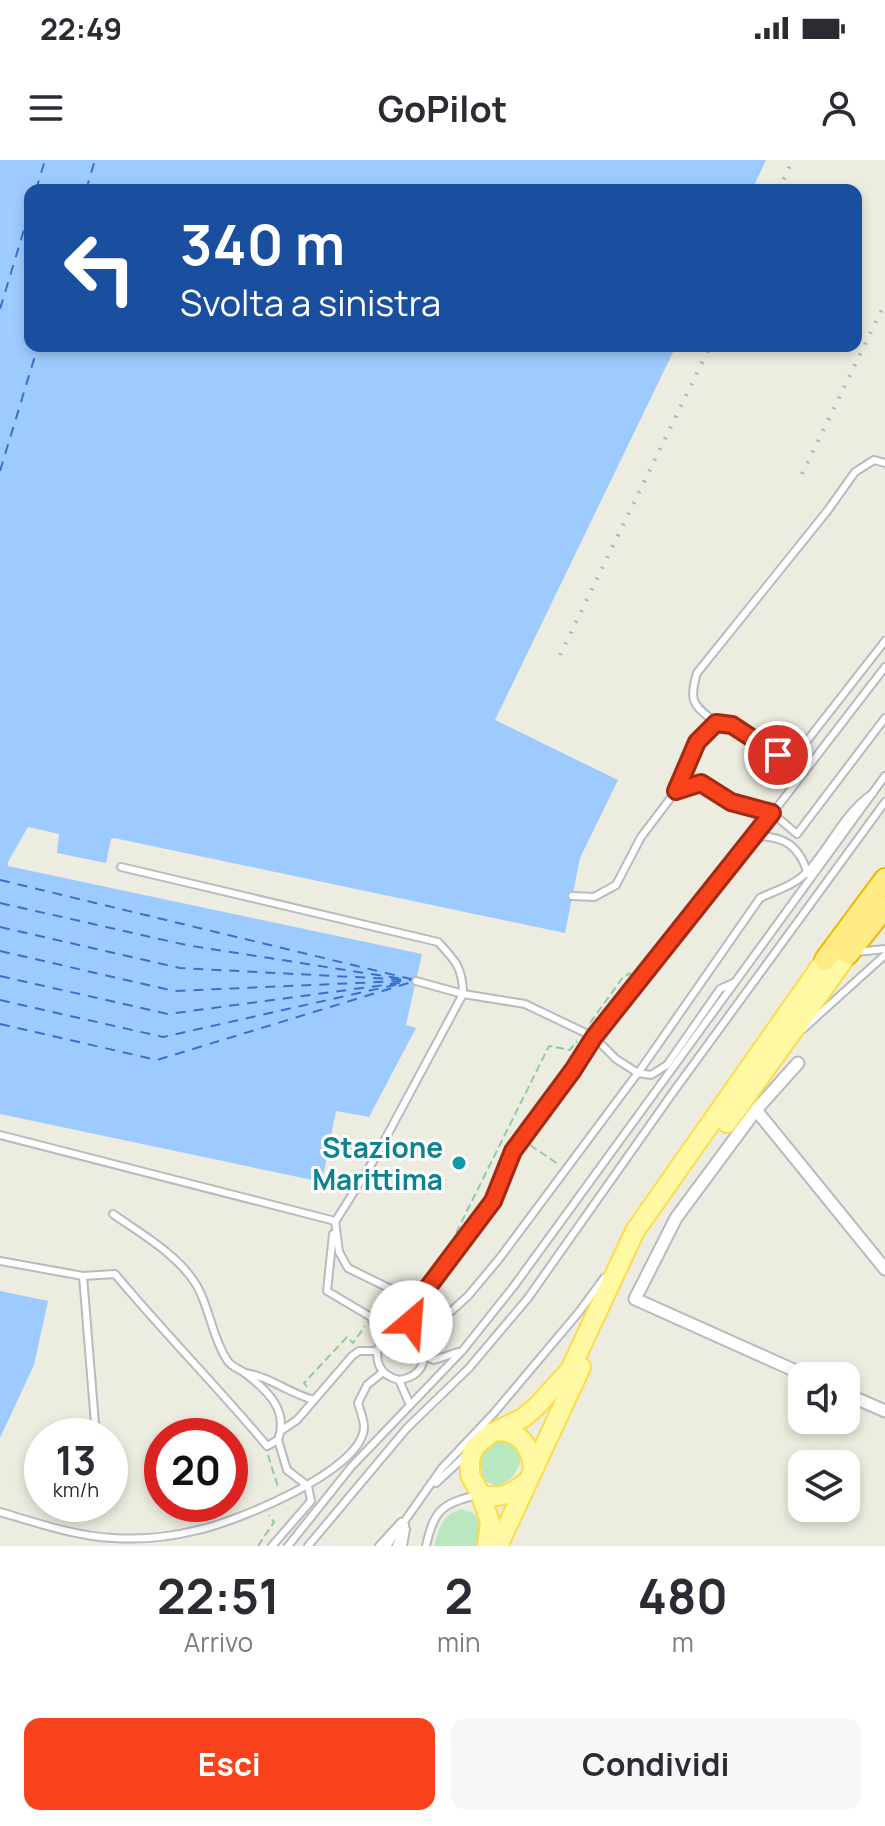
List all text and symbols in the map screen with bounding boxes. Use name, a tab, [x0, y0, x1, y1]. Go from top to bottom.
text: 22:49	[40, 8, 122, 49]
text: GoPilot	[378, 84, 507, 133]
icon: menu	[24, 86, 68, 130]
icon: person	[817, 86, 861, 130]
text: 340 m	[180, 205, 345, 282]
icon: left	[48, 216, 152, 320]
text: Svolta a sinistra	[180, 278, 441, 327]
pin	[744, 721, 812, 789]
icon: arrive	[756, 733, 800, 777]
place label: Stazione Marittima	[312, 1128, 443, 1198]
marker: Stazione Marittima	[450, 1154, 468, 1172]
position arrow	[369, 1280, 453, 1364]
map controls	[788, 1362, 860, 1522]
button: sound	[788, 1362, 860, 1434]
speed limit sign: 20	[144, 1418, 248, 1522]
text: 13	[56, 1432, 96, 1487]
button: layers	[788, 1450, 860, 1522]
text: km/h	[53, 1476, 99, 1503]
text: 22:51	[157, 1563, 280, 1628]
text: 2	[444, 1563, 473, 1628]
text: 480	[638, 1563, 728, 1628]
text: Arrivo	[184, 1624, 253, 1660]
text: min	[437, 1624, 481, 1660]
text: m	[672, 1624, 694, 1660]
button: Esci	[24, 1718, 435, 1810]
button: Condividi	[451, 1718, 861, 1810]

